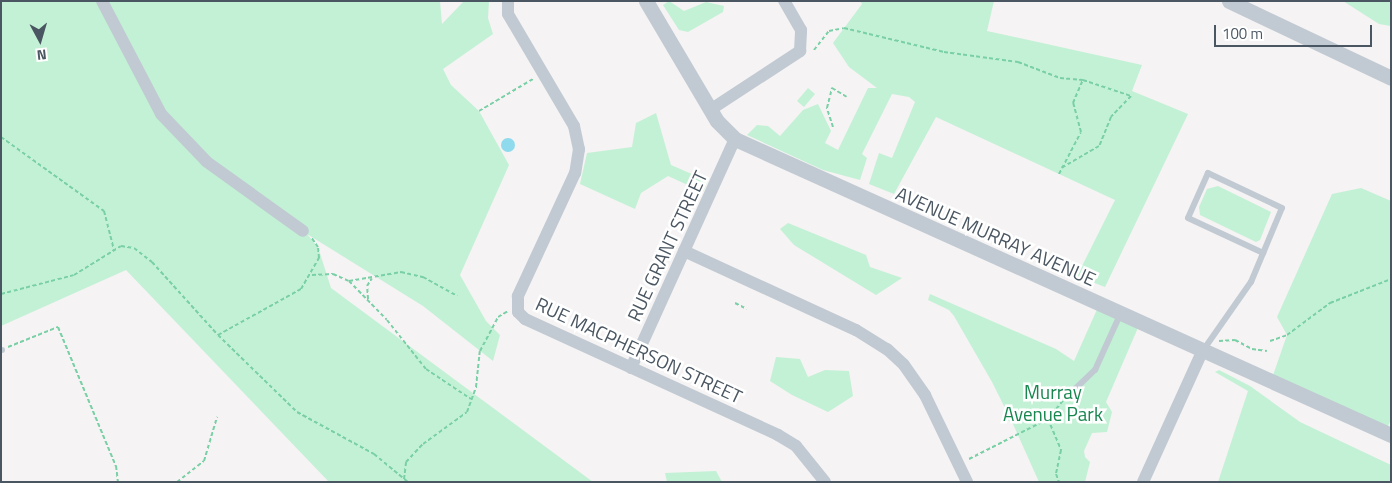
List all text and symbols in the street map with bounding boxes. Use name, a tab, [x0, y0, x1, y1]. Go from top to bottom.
north arrow	[15, 15, 65, 65]
scale bar	[1217, 15, 1374, 47]
text: 100 m	[1222, 22, 1263, 45]
text: N	[36, 44, 48, 66]
street label: RUE GRANT STREET	[622, 167, 712, 325]
street label: AVENUE MURRAY AVENUE	[893, 182, 1099, 290]
street label: RUE MACPHERSON STREET	[532, 292, 746, 408]
park label: Murray Avenue Park	[1003, 381, 1103, 425]

